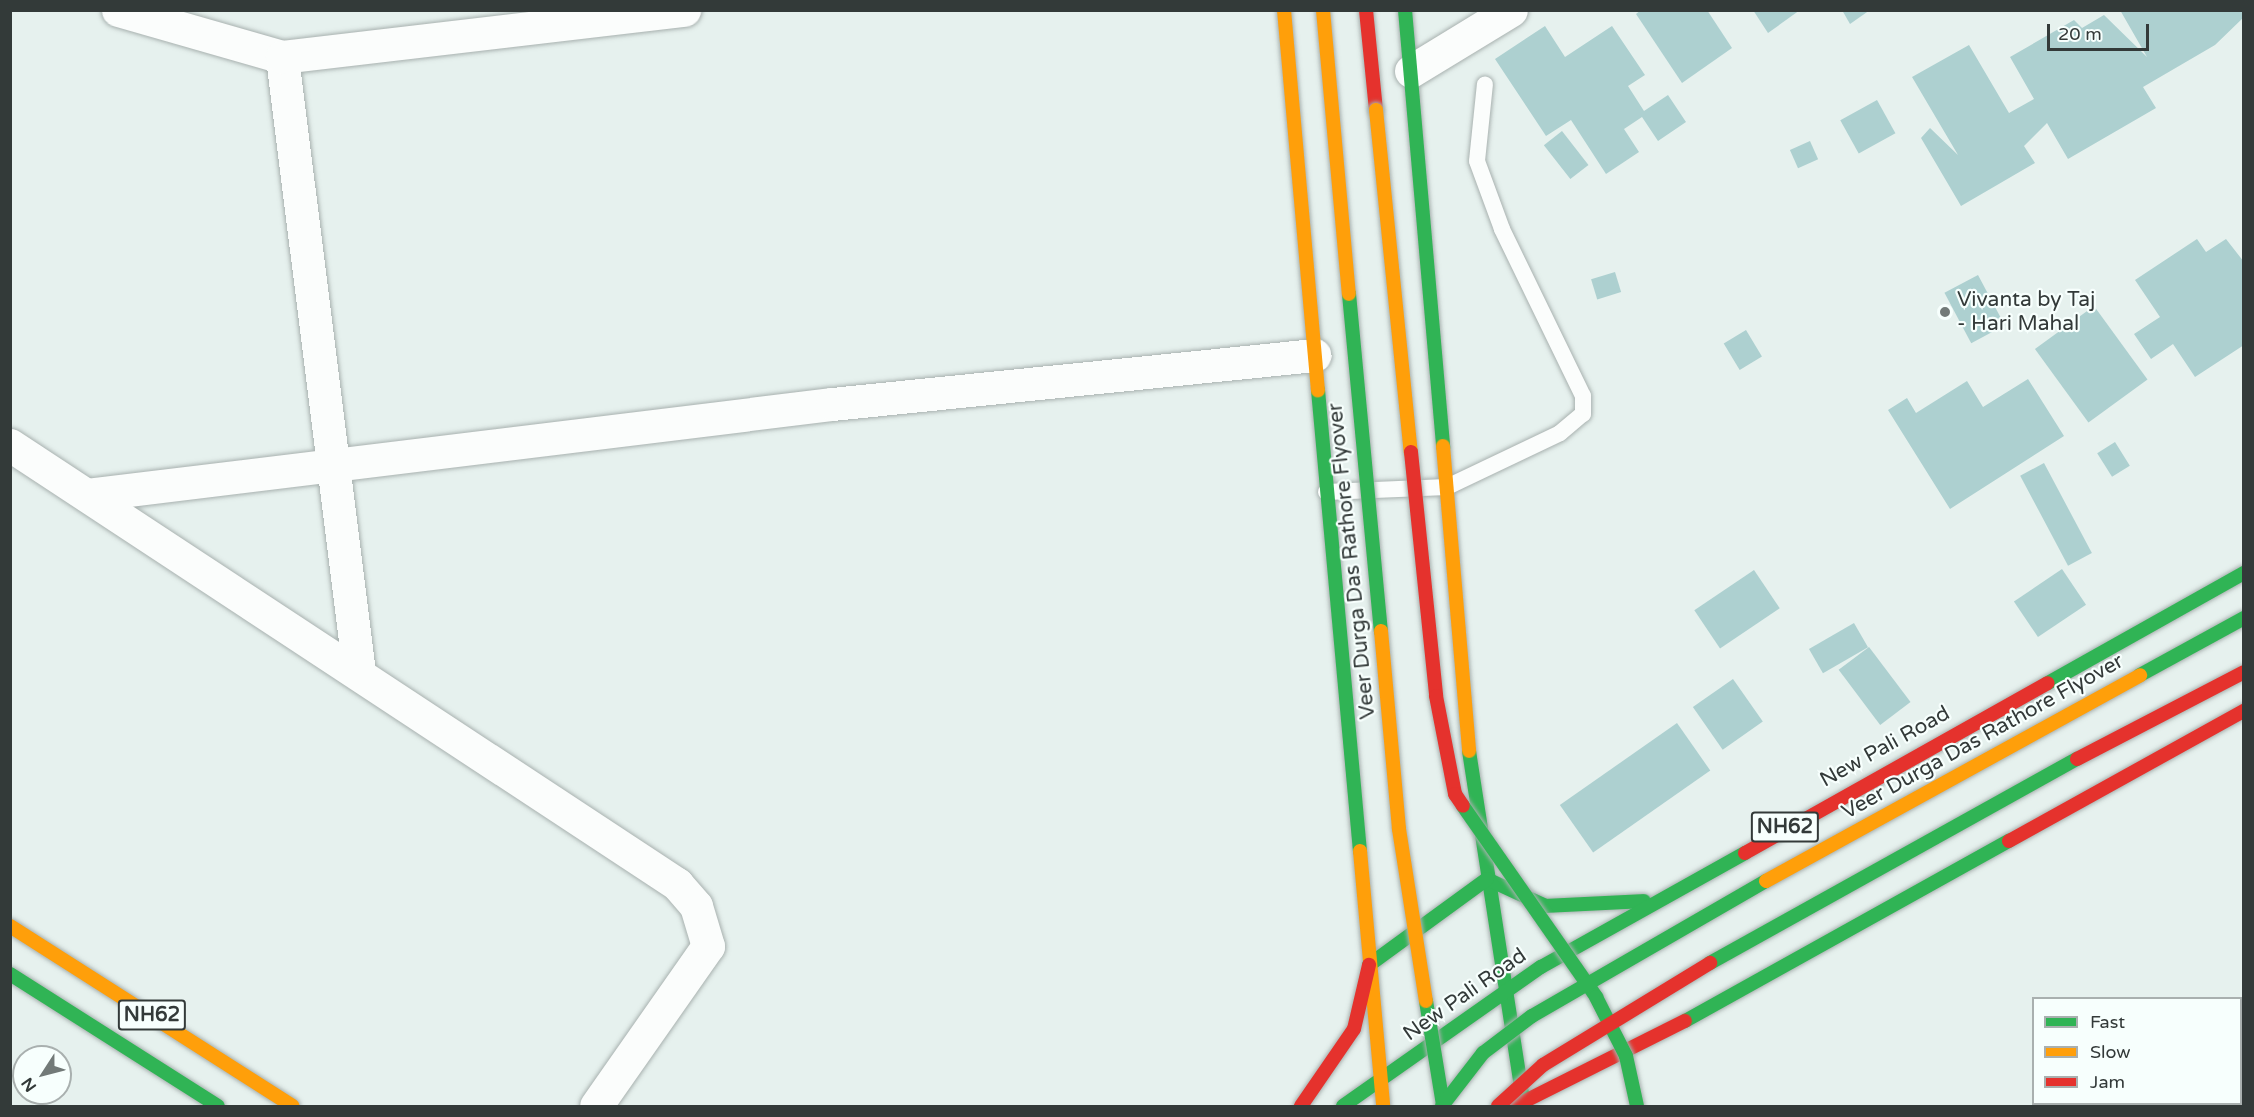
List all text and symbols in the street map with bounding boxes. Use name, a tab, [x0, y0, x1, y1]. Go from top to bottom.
scale bar	[2050, 12, 2152, 50]
text: 20 m	[2058, 23, 2102, 45]
place label: Vivanta by Taj - Hari Mahal	[1957, 287, 2095, 337]
marker: Vivanta by Taj - Hari Mahal	[1938, 305, 1952, 319]
street label: Veer Durga Das Rathore Flyover	[1323, 402, 1381, 720]
street label: Veer Durga Das Rathore Flyover	[1838, 649, 2128, 825]
street label: New Pali Road	[1816, 701, 1954, 793]
road number: NH62	[1750, 810, 1820, 844]
street label: New Pali Road	[1399, 943, 1531, 1047]
legend	[2032, 997, 2242, 1105]
road number: NH62	[118, 998, 186, 1032]
text: Fast	[2090, 1011, 2125, 1033]
text: Slow	[2090, 1041, 2131, 1063]
north arrow	[12, 1045, 72, 1105]
text: Jam	[2090, 1071, 2125, 1093]
text: N	[17, 1073, 41, 1095]

